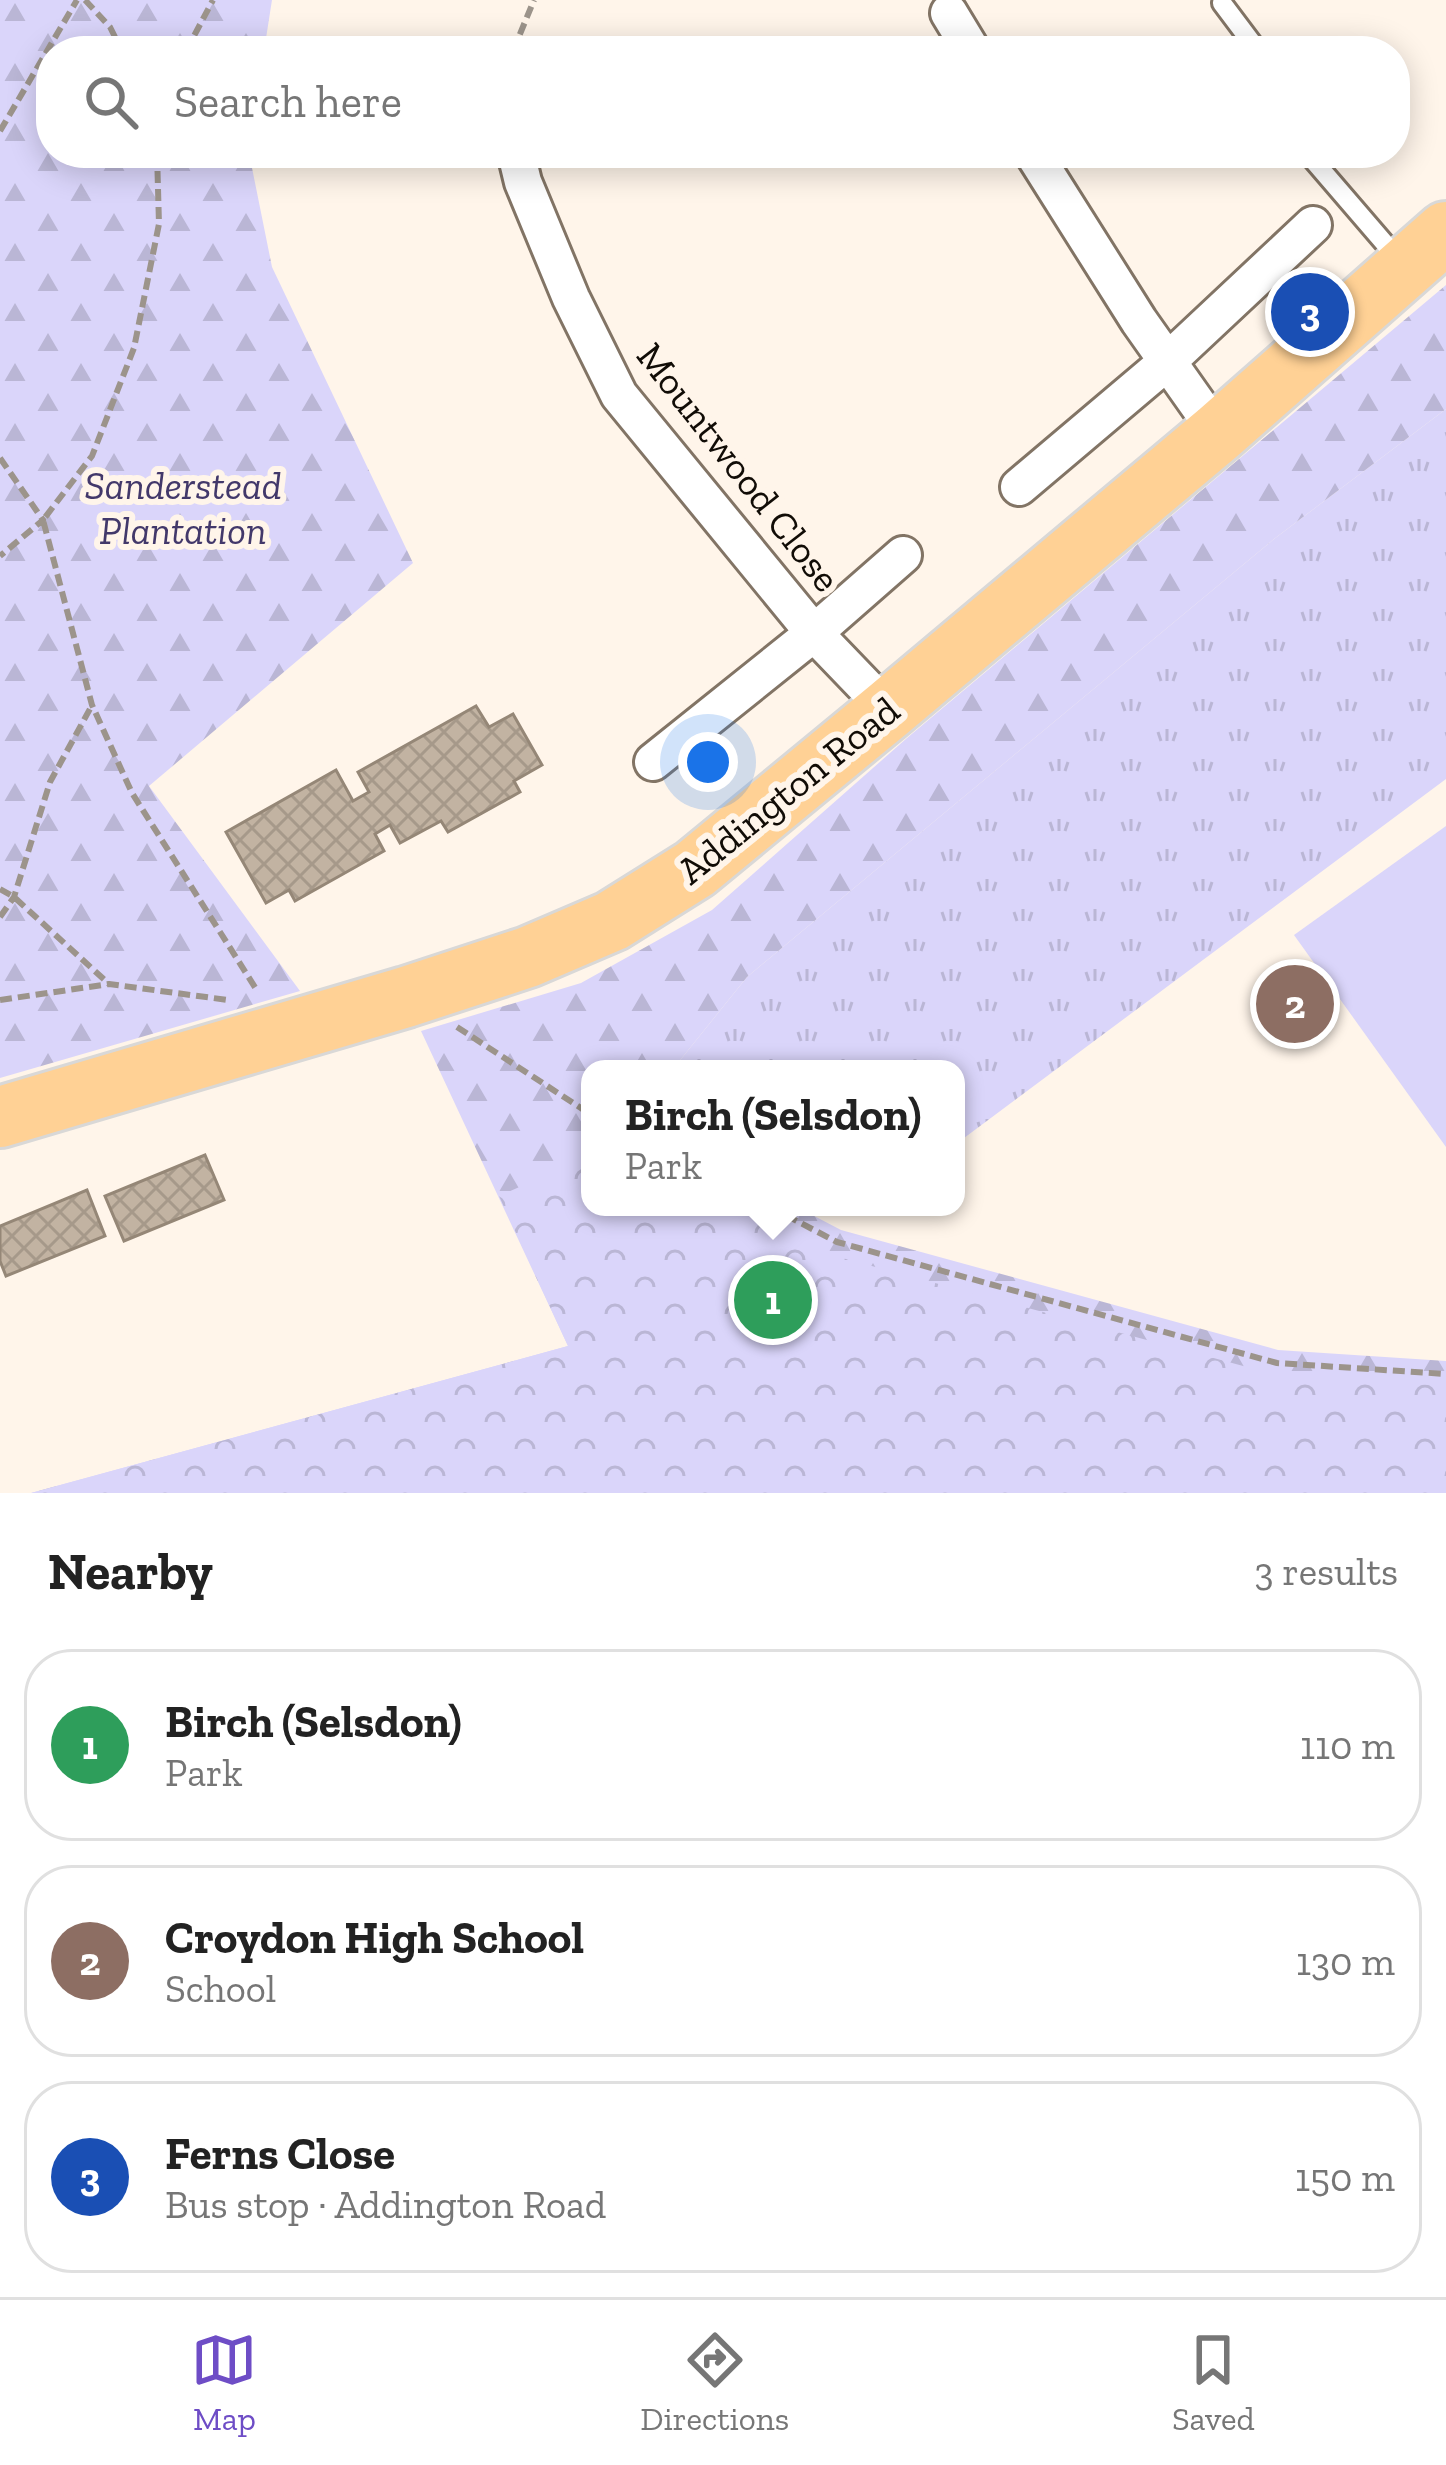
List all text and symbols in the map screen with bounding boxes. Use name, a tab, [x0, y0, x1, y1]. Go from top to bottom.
search box	[36, 36, 1410, 168]
icon: search	[78, 69, 144, 135]
text: Search here	[174, 75, 402, 129]
pin: 3	[1271, 267, 1349, 357]
street label: Mountwood Close	[627, 333, 851, 601]
park label: Sanderstead Plantation	[84, 462, 282, 554]
street label: Addington Road	[668, 686, 908, 894]
your location	[678, 732, 738, 792]
pin: 2	[1256, 959, 1334, 1049]
popup	[581, 1060, 965, 1216]
text: Birch (Selsdon)	[625, 1088, 921, 1142]
text: Park	[625, 1142, 702, 1189]
pin: 1	[734, 1255, 812, 1345]
text: Nearby	[48, 1541, 213, 1602]
text: 3 results	[1254, 1548, 1398, 1595]
text: Birch (Selsdon)	[165, 1695, 462, 1749]
text: 1	[82, 1722, 98, 1769]
text: 110 m	[1300, 1722, 1395, 1769]
text: Park	[165, 1749, 242, 1796]
text: Croydon High School	[165, 1911, 584, 1965]
text: 2	[80, 1938, 100, 1985]
text: 130 m	[1296, 1938, 1395, 1985]
text: School	[165, 1965, 276, 2012]
text: Ferns Close	[165, 2127, 395, 2181]
text: 3	[80, 2154, 100, 2201]
text: 150 m	[1295, 2154, 1395, 2201]
text: Bus stop · Addington Road	[165, 2181, 606, 2228]
tab: Map	[191, 2327, 257, 2438]
tab: Directions	[640, 2327, 789, 2438]
tab: Saved	[1172, 2327, 1255, 2438]

